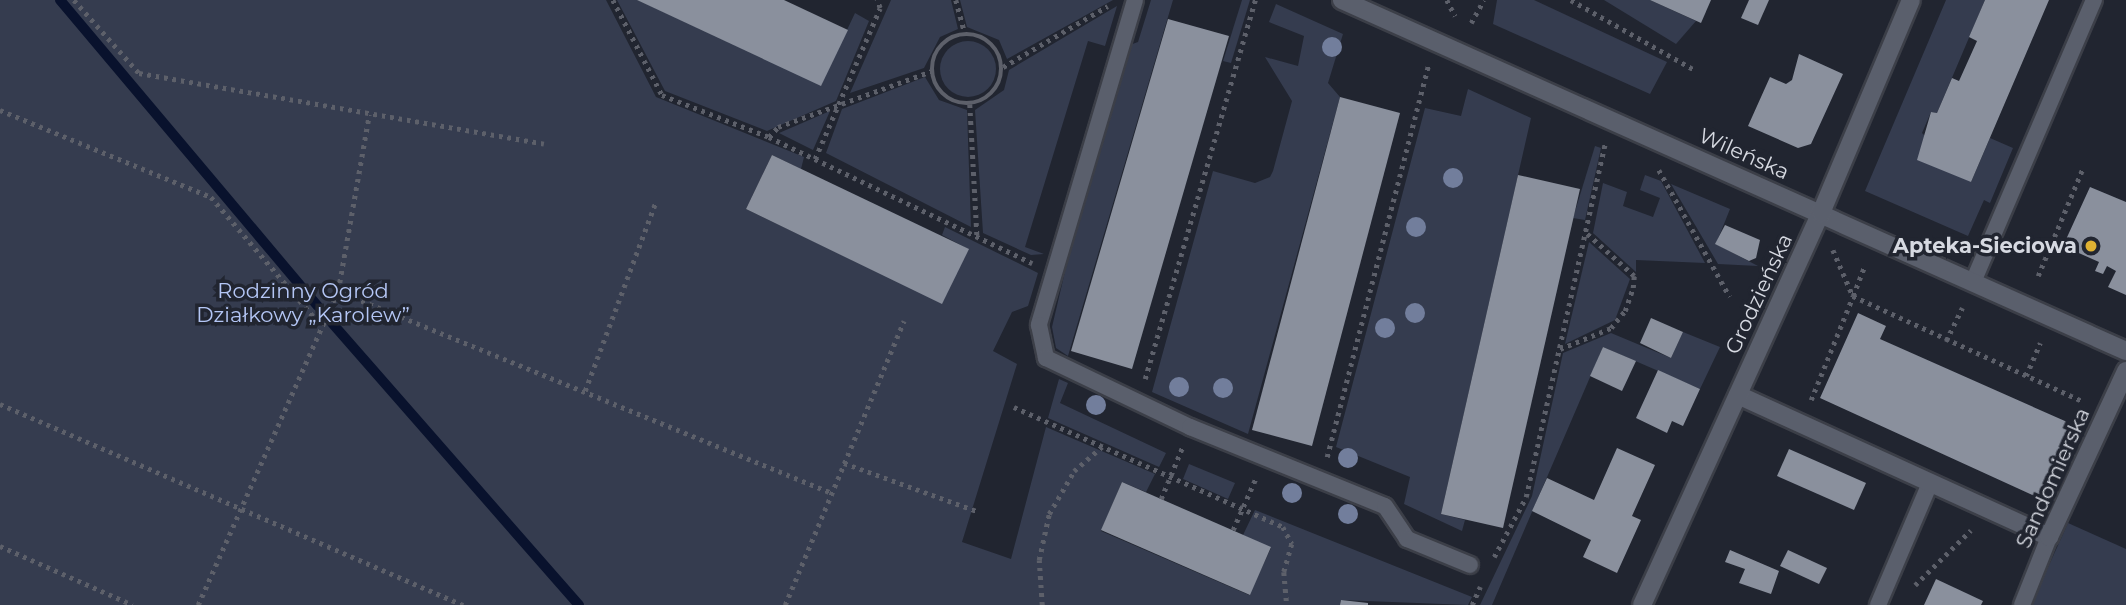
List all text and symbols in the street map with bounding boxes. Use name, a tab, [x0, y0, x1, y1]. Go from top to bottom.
street label: Wileńska	[1695, 123, 1793, 185]
street label: Grodzieńska	[1720, 230, 1798, 358]
place label: Apteka-Sieciowa	[1893, 233, 2077, 259]
marker: Apteka-Sieciowa	[2083, 238, 2099, 254]
park label: Rodzinny Ogród Działkowy „Karolew”	[196, 278, 410, 328]
street label: Sandomierska	[2011, 404, 2095, 552]

